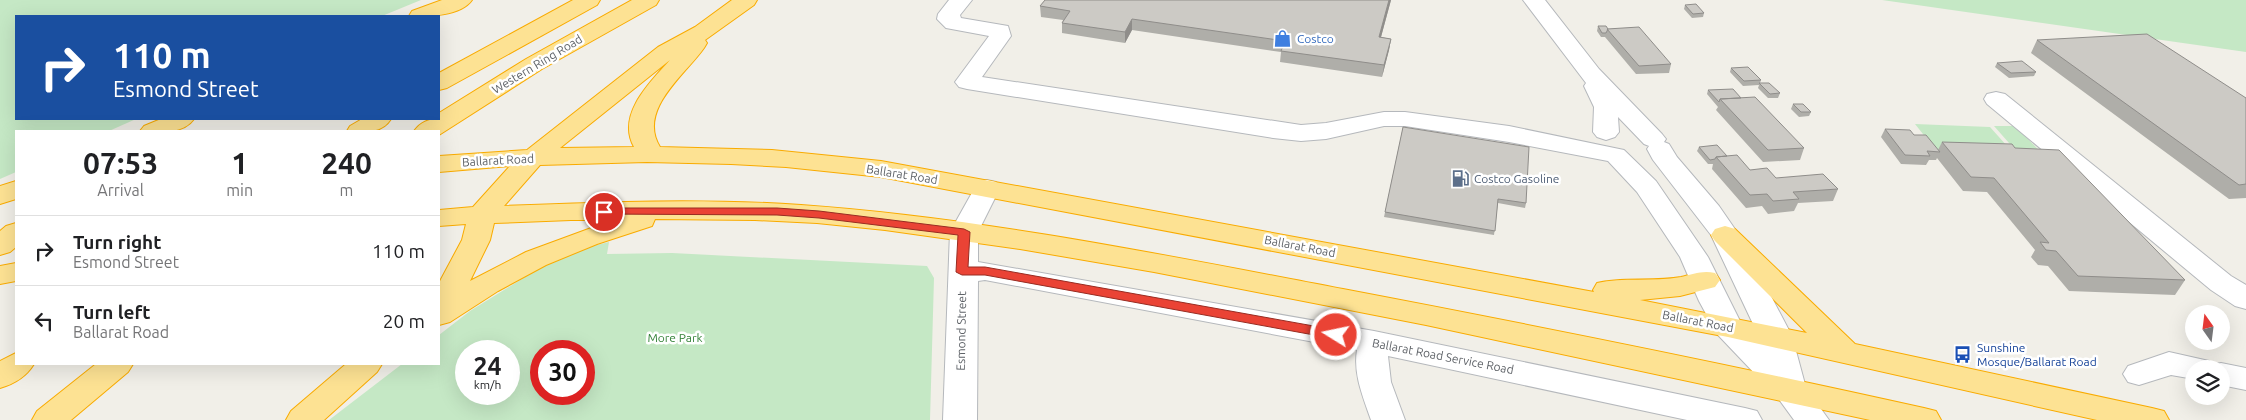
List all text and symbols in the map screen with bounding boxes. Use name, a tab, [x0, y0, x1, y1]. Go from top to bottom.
shop icon: Costco	[1273, 28, 1293, 48]
street label: Western Ring Road	[490, 32, 584, 96]
place label: Costco	[1297, 32, 1334, 45]
icon: right	[30, 35, 95, 100]
text: 110 m	[113, 35, 211, 75]
text: Esmond Street	[113, 76, 259, 101]
text: 07:53	[83, 146, 158, 180]
text: 1	[231, 146, 248, 180]
text: 240	[321, 146, 372, 180]
street label: Ballarat Road	[462, 152, 534, 168]
street label: Ballarat Road	[865, 162, 939, 186]
fuel station icon: Costco Gasoline	[1450, 168, 1470, 188]
place label: Costco Gasoline	[1474, 172, 1559, 185]
text: Arrival	[97, 181, 144, 199]
text: min	[226, 181, 253, 199]
text: m	[340, 181, 353, 199]
pin	[583, 191, 625, 233]
icon: arrive	[590, 198, 618, 226]
text: Turn right	[73, 231, 161, 253]
street label: Ballarat Road	[1263, 233, 1337, 259]
icon: right	[30, 237, 58, 265]
text: 110 m	[372, 240, 425, 262]
text: Esmond Street	[73, 253, 179, 271]
street label: Esmond Street	[954, 291, 968, 371]
text: Turn left	[73, 301, 151, 323]
north arrow	[2185, 305, 2230, 350]
map controls	[2185, 305, 2230, 405]
icon: left	[30, 307, 58, 335]
position arrow	[1309, 308, 1361, 360]
street label: Ballarat Road	[1661, 308, 1735, 334]
text: 20 m	[383, 310, 425, 332]
text: Ballarat Road	[73, 323, 169, 341]
park label: More Park	[647, 331, 703, 344]
street label: Ballarat Road Service Road	[1371, 336, 1515, 376]
speed limit sign: 30	[530, 340, 595, 405]
place label: Sunshine Mosque/Ballarat Road	[1977, 341, 2097, 368]
bus stop icon: Sunshine Mosque/Ballarat Road	[1953, 344, 1973, 364]
text: 24	[473, 352, 502, 380]
button: layers	[2185, 360, 2230, 405]
text: km/h	[474, 378, 501, 391]

